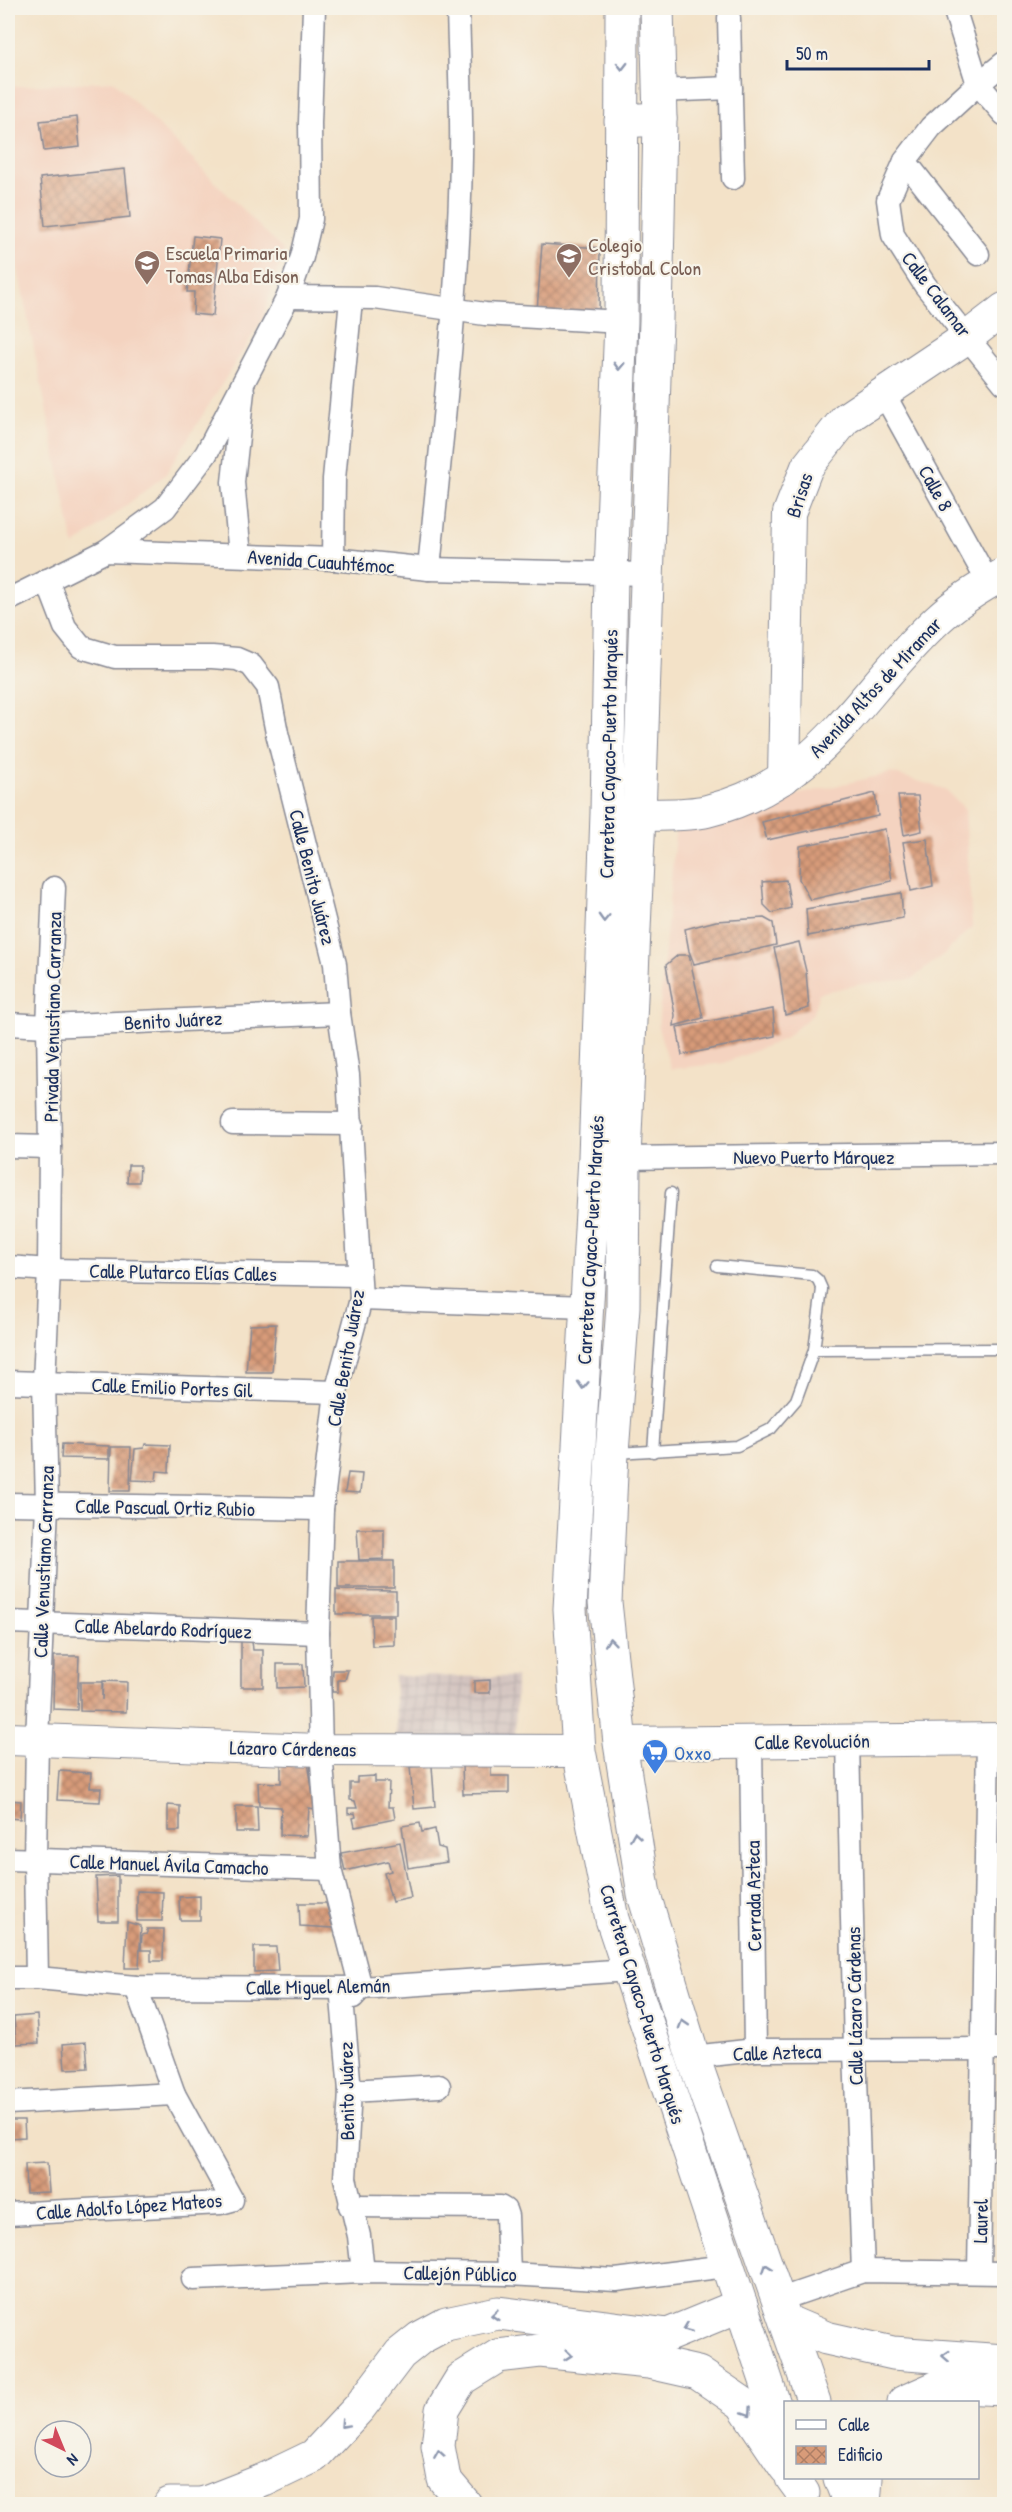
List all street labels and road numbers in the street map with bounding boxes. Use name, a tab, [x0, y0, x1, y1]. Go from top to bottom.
street label: Calle Calamar	[896, 246, 978, 343]
street label: Calle 8	[912, 460, 960, 516]
street label: Brisas	[779, 469, 819, 521]
street label: Avenida Cuauhtémoc	[247, 542, 395, 580]
street label: Avenida Altos de Miramar	[803, 611, 948, 763]
street label: Carretera Cayaco-Puerto Marqués	[592, 629, 624, 879]
street label: Calle Benito Juárez	[283, 806, 343, 948]
street label: Privada Venustiano Carranza	[37, 912, 67, 1122]
street label: Benito Juárez	[123, 1004, 223, 1036]
street label: Carretera Cayaco-Puerto Marqués	[570, 1115, 610, 1365]
street label: Nuevo Puerto Márquez	[733, 1143, 895, 1170]
street label: Calle Plutarco Elías Calles	[89, 1257, 277, 1287]
street label: Calle Benito Juárez	[320, 1287, 370, 1429]
street label: Calle Emilio Portes Gil	[91, 1371, 254, 1403]
street label: Calle Venustiano Carranza	[26, 1465, 60, 1659]
street label: Calle Pascual Ortiz Rubio	[75, 1492, 255, 1522]
street label: Calle Abelardo Rodríguez	[74, 1611, 253, 1645]
street label: Calle Revolución	[754, 1726, 870, 1756]
street label: Lázaro Cárdeneas	[229, 1733, 357, 1763]
street label: Cerrada Azteca	[739, 1840, 767, 1952]
street label: Calle Manuel Ávila Camacho	[69, 1847, 269, 1881]
street label: Carretera Cayaco-Puerto Marqués	[594, 1881, 692, 2127]
street label: Calle Lázaro Cárdenas	[839, 1926, 869, 2086]
street label: Calle Miguel Alemán	[245, 1971, 391, 2001]
street label: Calle Azteca	[732, 2037, 822, 2067]
street label: Benito Juárez	[332, 2041, 360, 2141]
street label: Calle Adolfo López Mateos	[35, 2186, 223, 2226]
street label: Laurel	[966, 2198, 994, 2243]
street label: Callejón Público	[403, 2259, 517, 2287]

